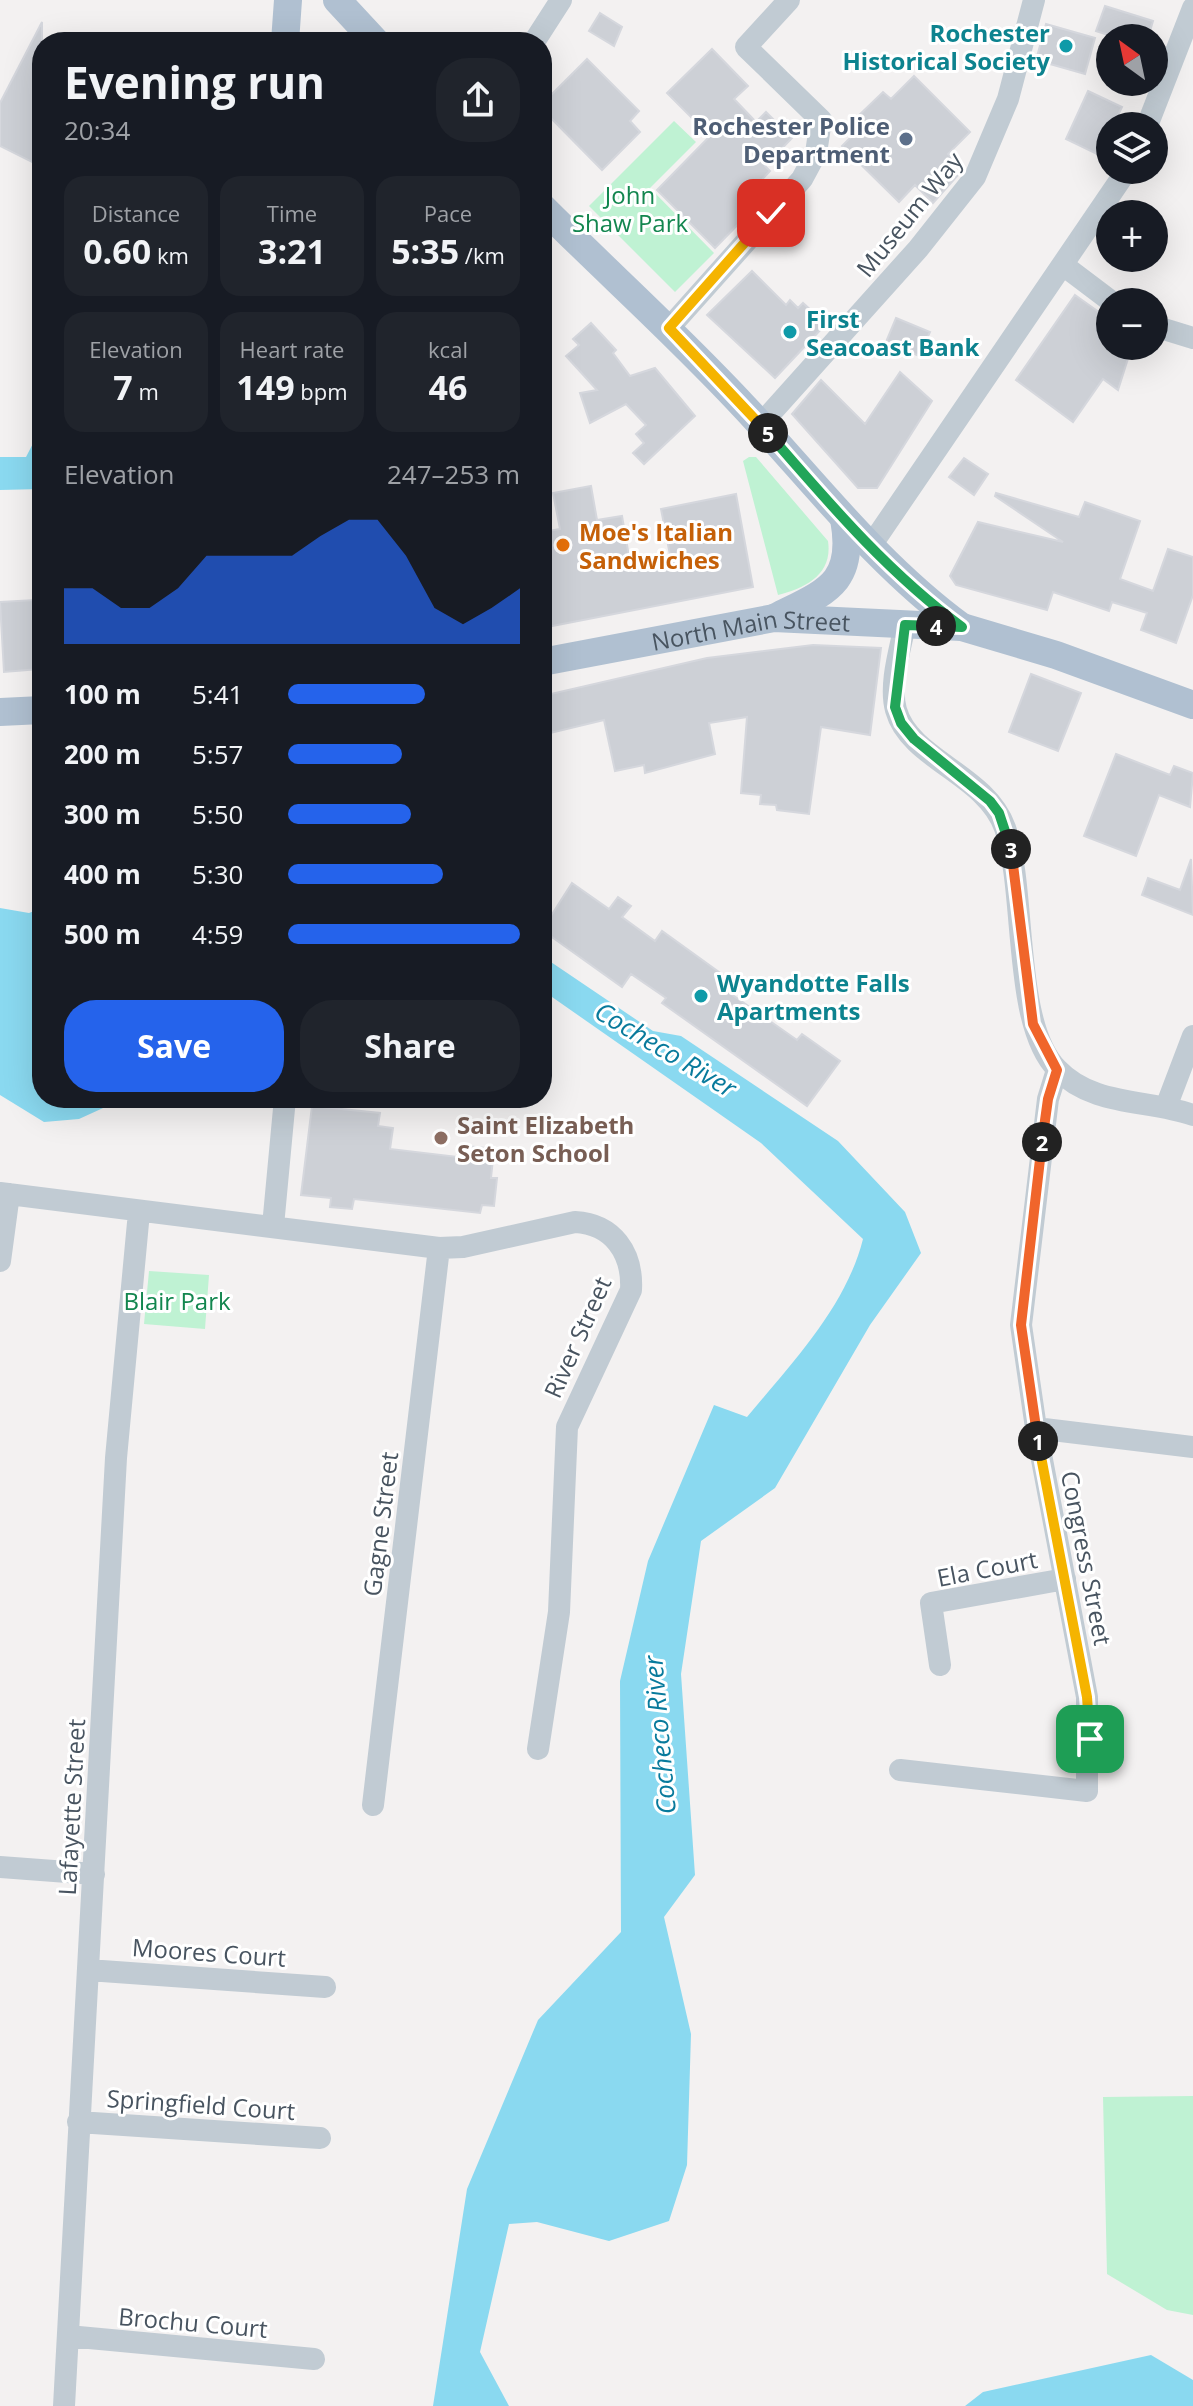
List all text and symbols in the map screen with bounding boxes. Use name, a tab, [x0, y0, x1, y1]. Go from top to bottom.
place label: Rochester Historical Society	[842, 16, 1050, 77]
north arrow	[1096, 24, 1168, 96]
map controls	[1096, 24, 1168, 360]
marker: Rochester Historical Society	[1057, 37, 1075, 55]
text: Evening run	[64, 52, 325, 112]
button: share	[436, 58, 520, 142]
place label: Rochester Police Department	[692, 109, 890, 170]
text: 20:34	[64, 112, 130, 148]
button: layers	[1096, 112, 1168, 184]
marker: Rochester Police Department	[897, 130, 915, 148]
street label: Museum Way	[848, 144, 970, 283]
park label: John Shaw Park	[572, 178, 689, 239]
pin	[737, 179, 805, 247]
icon: check	[749, 191, 793, 235]
text: Distance	[92, 198, 180, 228]
text: Time	[267, 198, 317, 228]
text: Pace	[424, 198, 472, 228]
button: +	[1096, 200, 1168, 272]
text: 0.60	[83, 228, 151, 274]
text: 3:21	[258, 228, 326, 274]
text: 5:35	[391, 228, 459, 274]
text: km	[151, 240, 189, 270]
text: /km	[459, 240, 505, 270]
button: −	[1096, 288, 1168, 360]
place label: First Seacoast Bank	[806, 302, 980, 363]
marker: First Seacoast Bank	[781, 323, 799, 341]
text: Elevation	[89, 334, 183, 364]
text: Heart rate	[240, 334, 344, 364]
text: kcal	[428, 334, 468, 364]
text: 7	[113, 364, 133, 410]
text: 149	[236, 364, 295, 410]
text: 46	[429, 364, 467, 410]
text: m	[133, 376, 159, 406]
text: bpm	[295, 376, 348, 406]
pin: 5	[748, 413, 788, 453]
text: 5	[762, 418, 774, 448]
text: Elevation	[64, 456, 174, 492]
text: 247–253 m	[387, 456, 520, 492]
place label: Moe's Italian Sandwiches	[579, 515, 733, 576]
marker: Moe's Italian Sandwiches	[554, 536, 572, 554]
street label: North Main Street	[649, 601, 851, 657]
pin: 4	[916, 606, 956, 646]
text: 4	[930, 611, 942, 641]
text: 100 m	[64, 676, 141, 712]
text: 5:41	[192, 676, 243, 712]
text: 200 m	[64, 736, 141, 772]
text: 5:57	[192, 736, 243, 772]
text: 300 m	[64, 796, 141, 832]
text: 5:50	[192, 796, 243, 832]
pin: 3	[991, 829, 1031, 869]
text: 3	[1005, 834, 1017, 864]
text: 400 m	[64, 856, 141, 892]
text: 5:30	[192, 856, 243, 892]
text: 500 m	[64, 916, 141, 952]
text: 4:59	[192, 916, 243, 952]
place label: Wyandotte Falls Apartments	[717, 966, 910, 1027]
marker: Wyandotte Falls Apartments	[692, 987, 710, 1005]
water label: Cocheco River	[588, 993, 745, 1106]
button: Save	[64, 1000, 284, 1092]
button: Share	[300, 1000, 520, 1092]
place label: Saint Elizabeth Seton School	[457, 1108, 634, 1169]
pin: 2	[1022, 1122, 1062, 1162]
text: 2	[1036, 1127, 1048, 1157]
marker: Saint Elizabeth Seton School	[432, 1129, 450, 1147]
street label: River Street	[536, 1271, 618, 1403]
park label: Blair Park	[123, 1284, 231, 1317]
pin: 1	[1018, 1421, 1058, 1461]
text: 1	[1032, 1426, 1044, 1456]
street label: Gagne Street	[355, 1450, 405, 1598]
street label: Congress Street	[1054, 1468, 1120, 1648]
street label: Ela Court	[934, 1542, 1040, 1594]
water label: Cocheco River	[634, 1652, 684, 1816]
pin	[1056, 1705, 1124, 1773]
icon: arrive	[1068, 1717, 1112, 1761]
street label: Lafayette Street	[50, 1718, 92, 1896]
street label: Moores Court	[131, 1930, 287, 1974]
street label: Springfield Court	[106, 2081, 296, 2127]
street label: Brochu Court	[117, 2299, 269, 2345]

